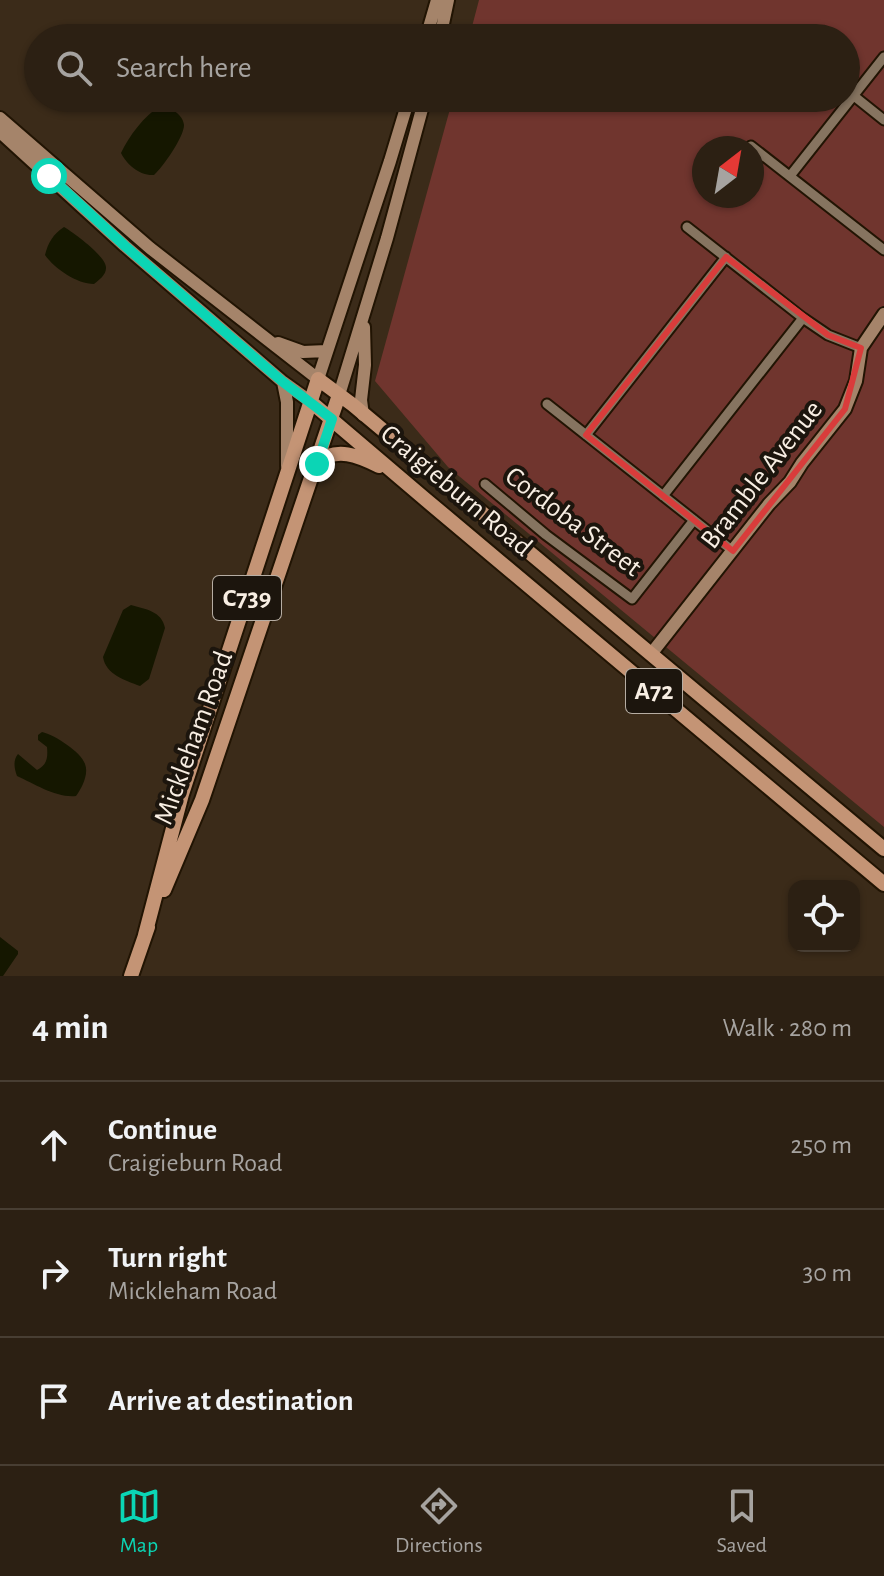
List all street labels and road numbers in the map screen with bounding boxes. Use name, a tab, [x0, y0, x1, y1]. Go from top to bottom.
street label: Bramble Avenue	[696, 396, 828, 554]
street label: Craigieburn Road	[375, 420, 537, 562]
street label: Cordoba Street	[500, 462, 646, 582]
road number: C739	[213, 576, 281, 620]
street label: Mickleham Road	[150, 648, 238, 828]
road number: A72	[626, 669, 682, 713]

